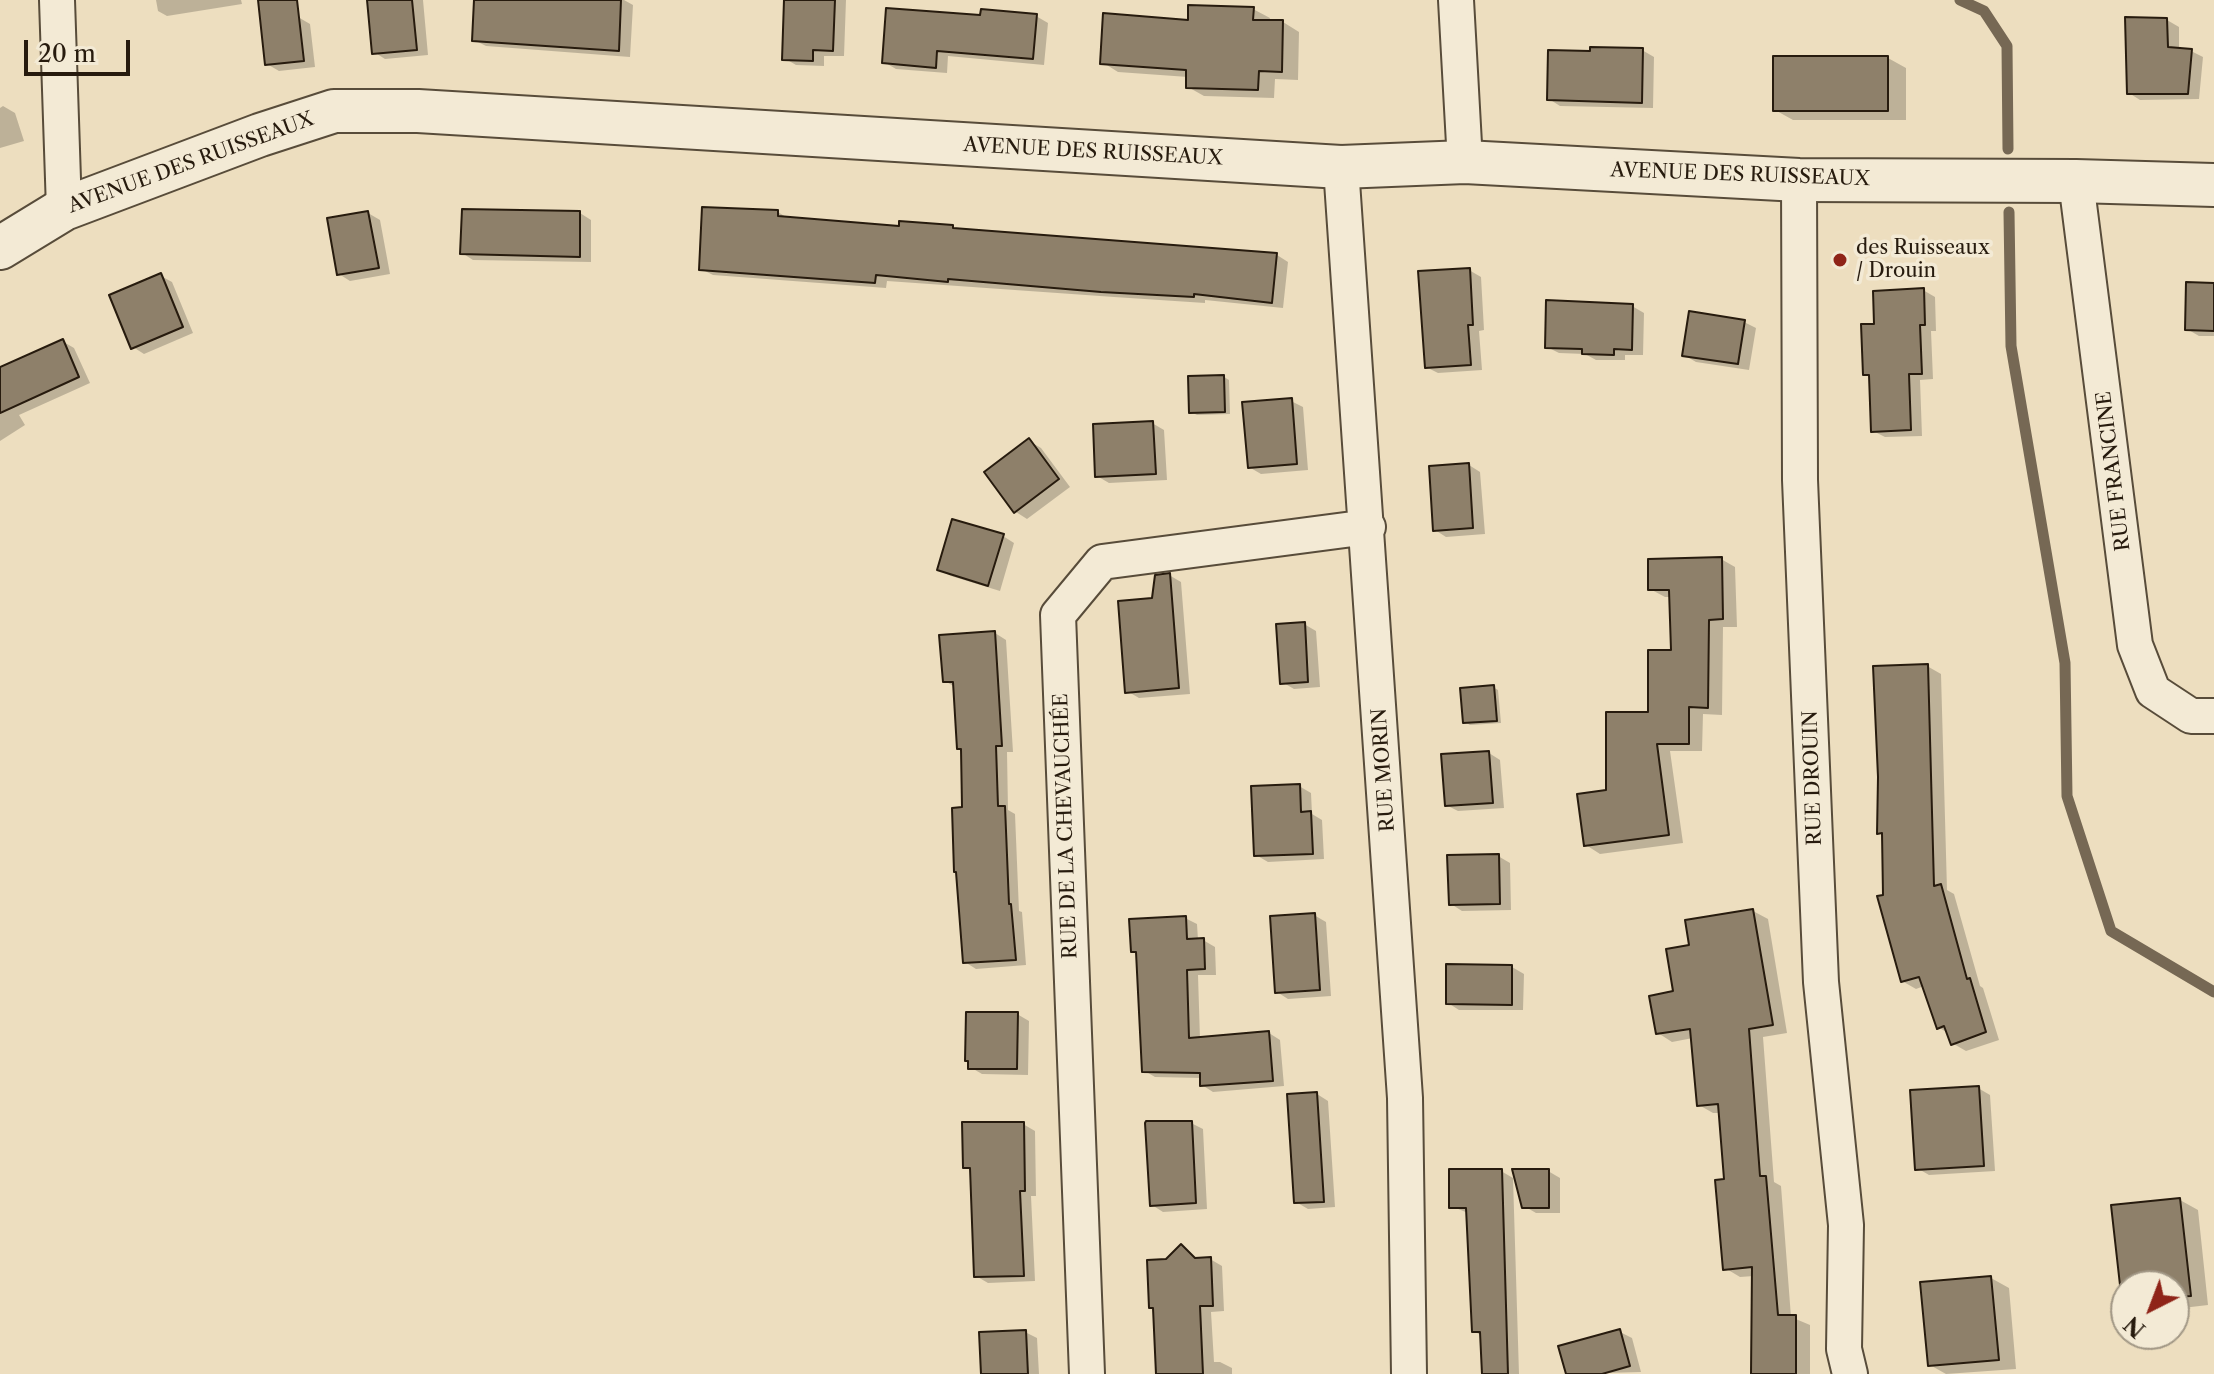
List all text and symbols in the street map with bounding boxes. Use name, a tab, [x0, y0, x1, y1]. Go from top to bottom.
scale bar	[28, 24, 134, 74]
text: 20 m	[38, 39, 96, 68]
street label: AVENUE DES RUISSEAUX	[65, 107, 317, 219]
street label: AVENUE DES RUISSEAUX	[963, 133, 1223, 171]
street label: AVENUE DES RUISSEAUX	[1610, 158, 1870, 192]
place label: des Ruisseaux / Drouin	[1856, 236, 1990, 283]
marker: des Ruisseaux / Drouin	[1831, 251, 1849, 269]
street label: RUE FRANCINE	[2092, 390, 2136, 552]
street label: RUE DE LA CHEVAUCHÉE	[1049, 693, 1083, 959]
street label: RUE MORIN	[1368, 707, 1400, 833]
street label: RUE DROUIN	[1799, 710, 1827, 846]
north arrow	[2110, 1270, 2190, 1350]
text: N	[2119, 1310, 2151, 1343]

